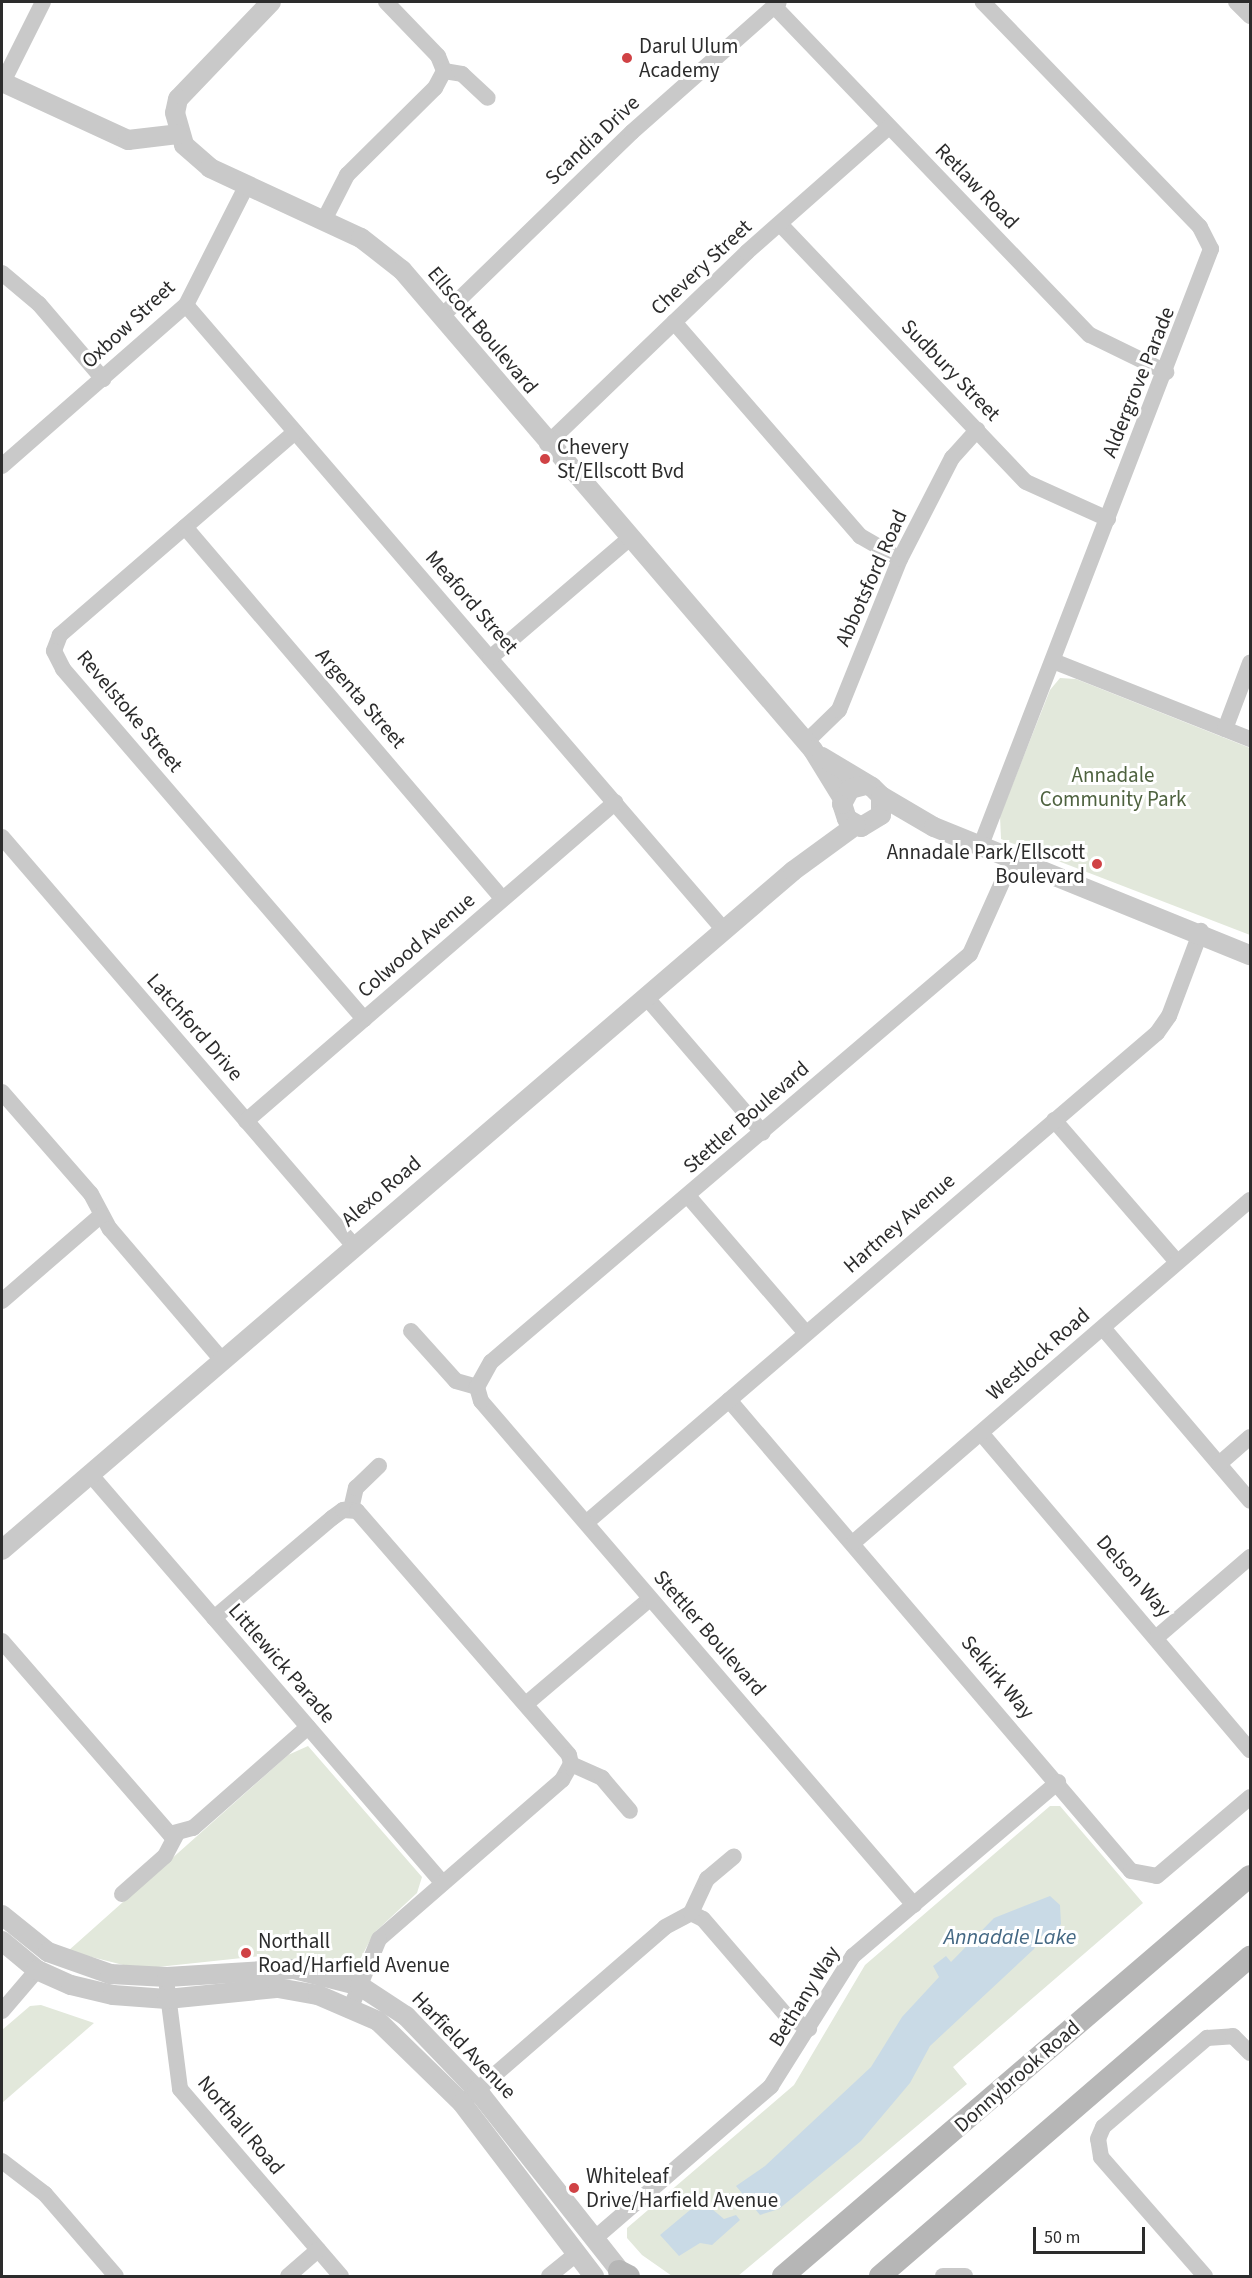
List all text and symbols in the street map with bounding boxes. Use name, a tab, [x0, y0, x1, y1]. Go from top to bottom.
place label: Darul Ulum Academy	[639, 33, 738, 83]
marker: Darul Ulum Academy	[620, 51, 634, 65]
street label: Scandia Drive	[540, 90, 644, 190]
street label: Retlaw Road	[930, 138, 1024, 234]
street label: Chevery Street	[645, 214, 757, 320]
street label: Ellscott Boulevard	[422, 261, 544, 399]
street label: Oxbow Street	[76, 275, 180, 373]
street label: Aldergrove Parade	[1096, 303, 1180, 461]
street label: Sudbury Street	[896, 314, 1006, 426]
place label: Chevery St/Ellscott Bvd	[557, 434, 685, 484]
marker: Chevery St/Ellscott Bvd	[538, 452, 552, 466]
street label: Abbotsford Road	[830, 506, 912, 650]
street label: Meaford Street	[420, 545, 524, 659]
street label: Argenta Street	[311, 643, 411, 753]
street label: Revelstoke Street	[72, 645, 188, 777]
park label: Annadale Community Park	[1040, 762, 1186, 812]
place label: Annadale Park/Ellscott Boulevard	[887, 839, 1085, 889]
marker: Annadale Park/Ellscott Boulevard	[1090, 857, 1104, 871]
street label: Colwood Avenue	[352, 887, 480, 1003]
street label: Latchford Drive	[142, 968, 248, 1086]
street label: Stettler Boulevard	[678, 1055, 814, 1179]
street label: Alexo Road	[336, 1150, 426, 1232]
street label: Hartney Avenue	[838, 1168, 960, 1278]
street label: Westlock Road	[981, 1302, 1095, 1406]
street label: Delson Way	[1091, 1530, 1177, 1622]
street label: Stettler Boulevard	[648, 1565, 772, 1701]
street label: Littlewick Parade	[223, 1598, 341, 1728]
street label: Selkirk Way	[956, 1630, 1040, 1724]
water label: Annadale Lake	[944, 1925, 1076, 1951]
place label: Northall Road/Harfield Avenue	[258, 1928, 450, 1978]
street label: Bethany Way	[763, 1941, 845, 2051]
marker: Northall Road/Harfield Avenue	[239, 1946, 253, 1960]
street label: Harfield Avenue	[407, 1986, 521, 2104]
street label: Donnybrook Road	[949, 2015, 1085, 2137]
street label: Northall Road	[192, 2070, 290, 2180]
place label: Whiteleaf Drive/Harfield Avenue	[586, 2163, 778, 2213]
marker: Whiteleaf Drive/Harfield Avenue	[567, 2181, 581, 2195]
scale bar	[1036, 2215, 1148, 2253]
text: 50 m	[1044, 2225, 1080, 2250]

